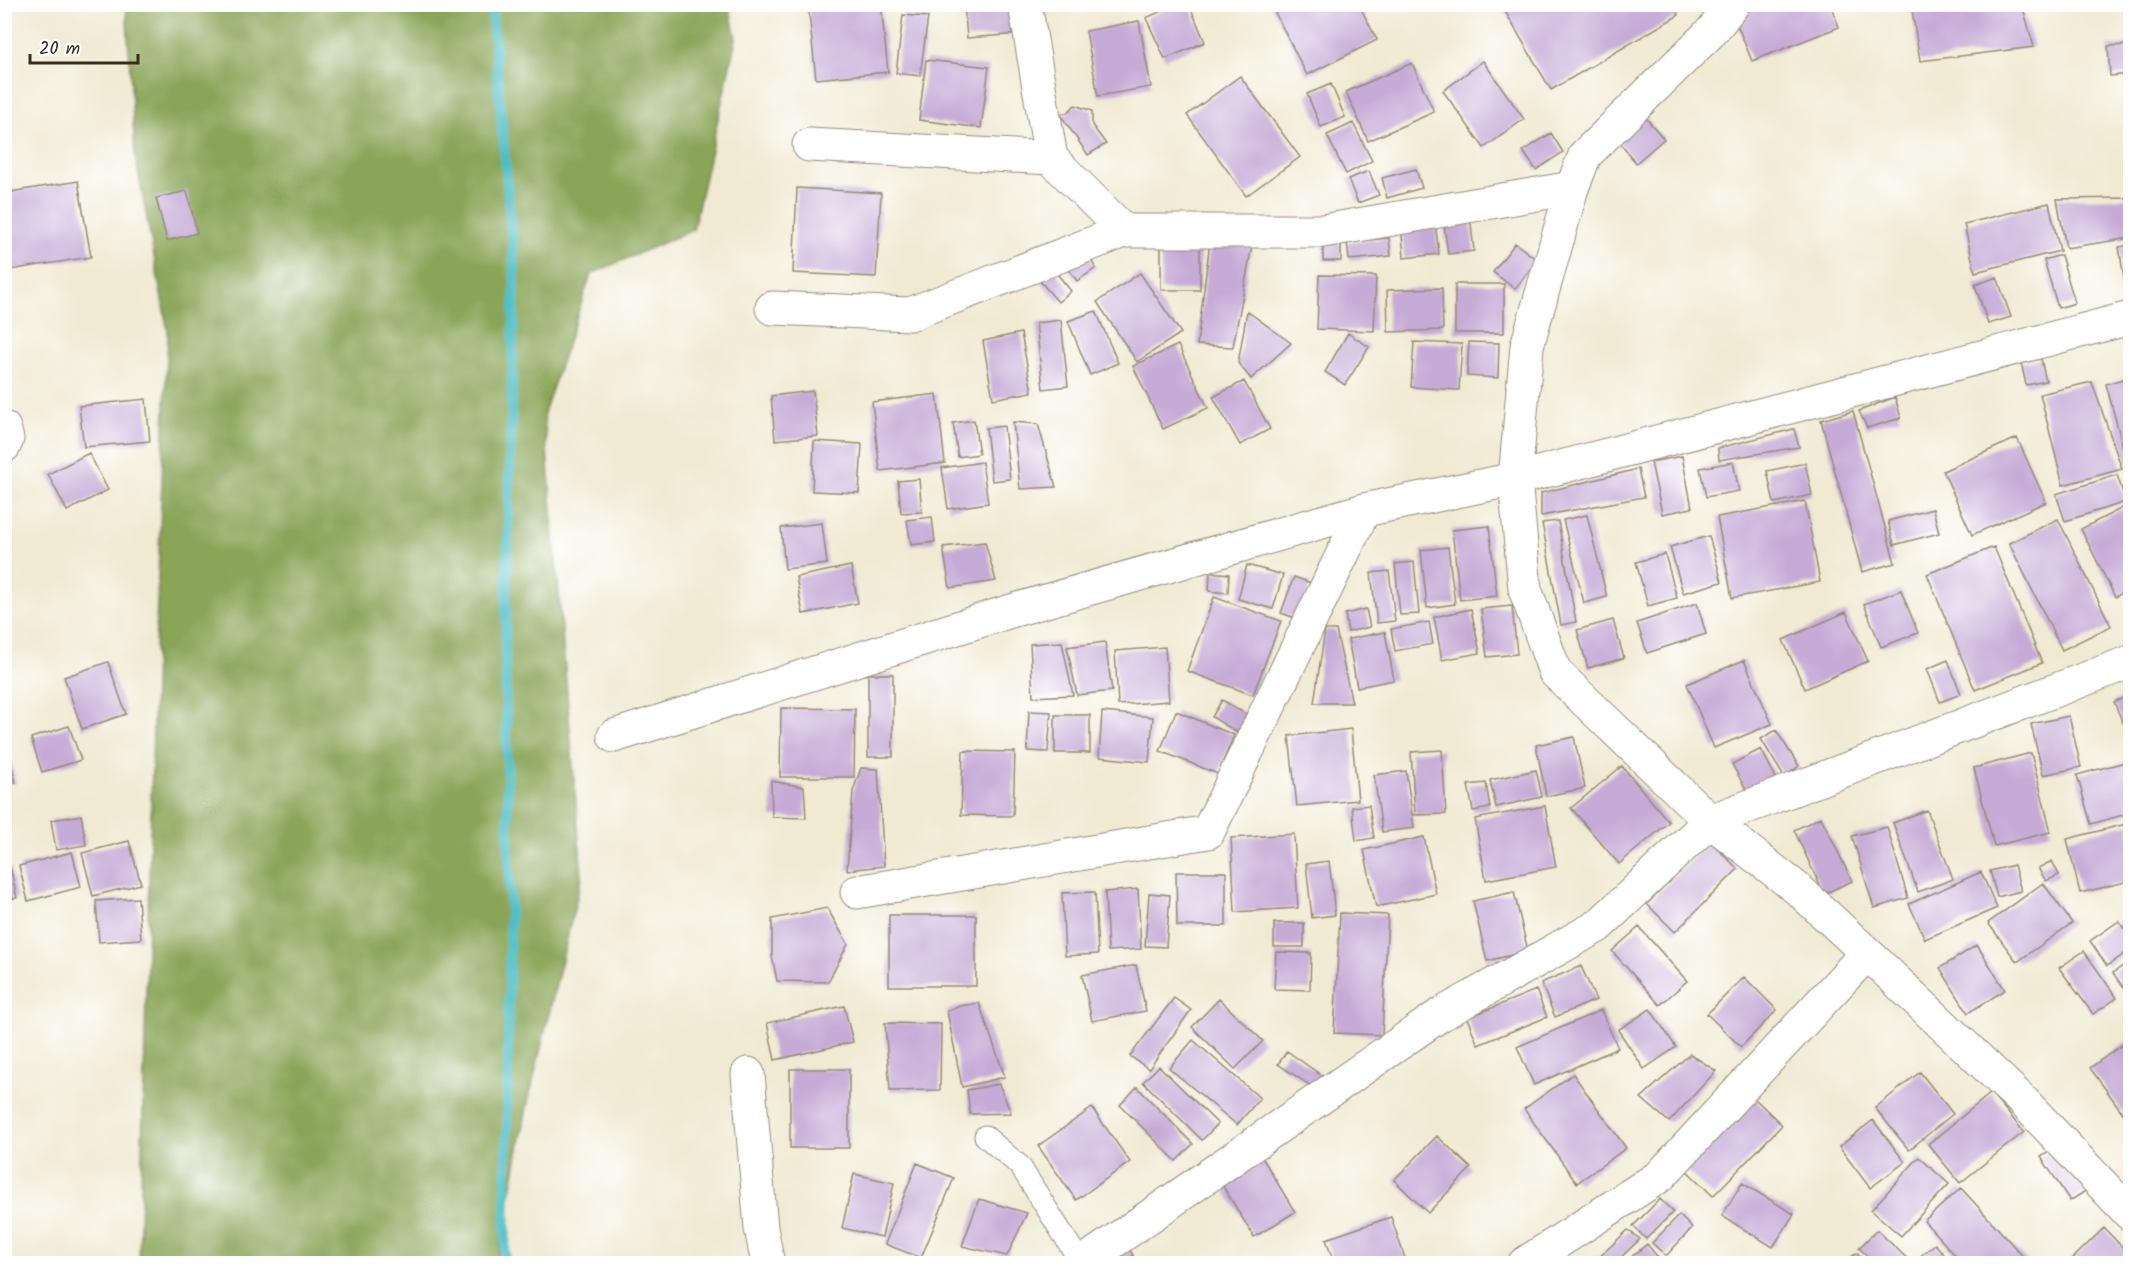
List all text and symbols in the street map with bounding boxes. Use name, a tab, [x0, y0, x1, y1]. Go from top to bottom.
scale bar	[30, 27, 138, 65]
text: 20 m	[39, 35, 80, 64]

